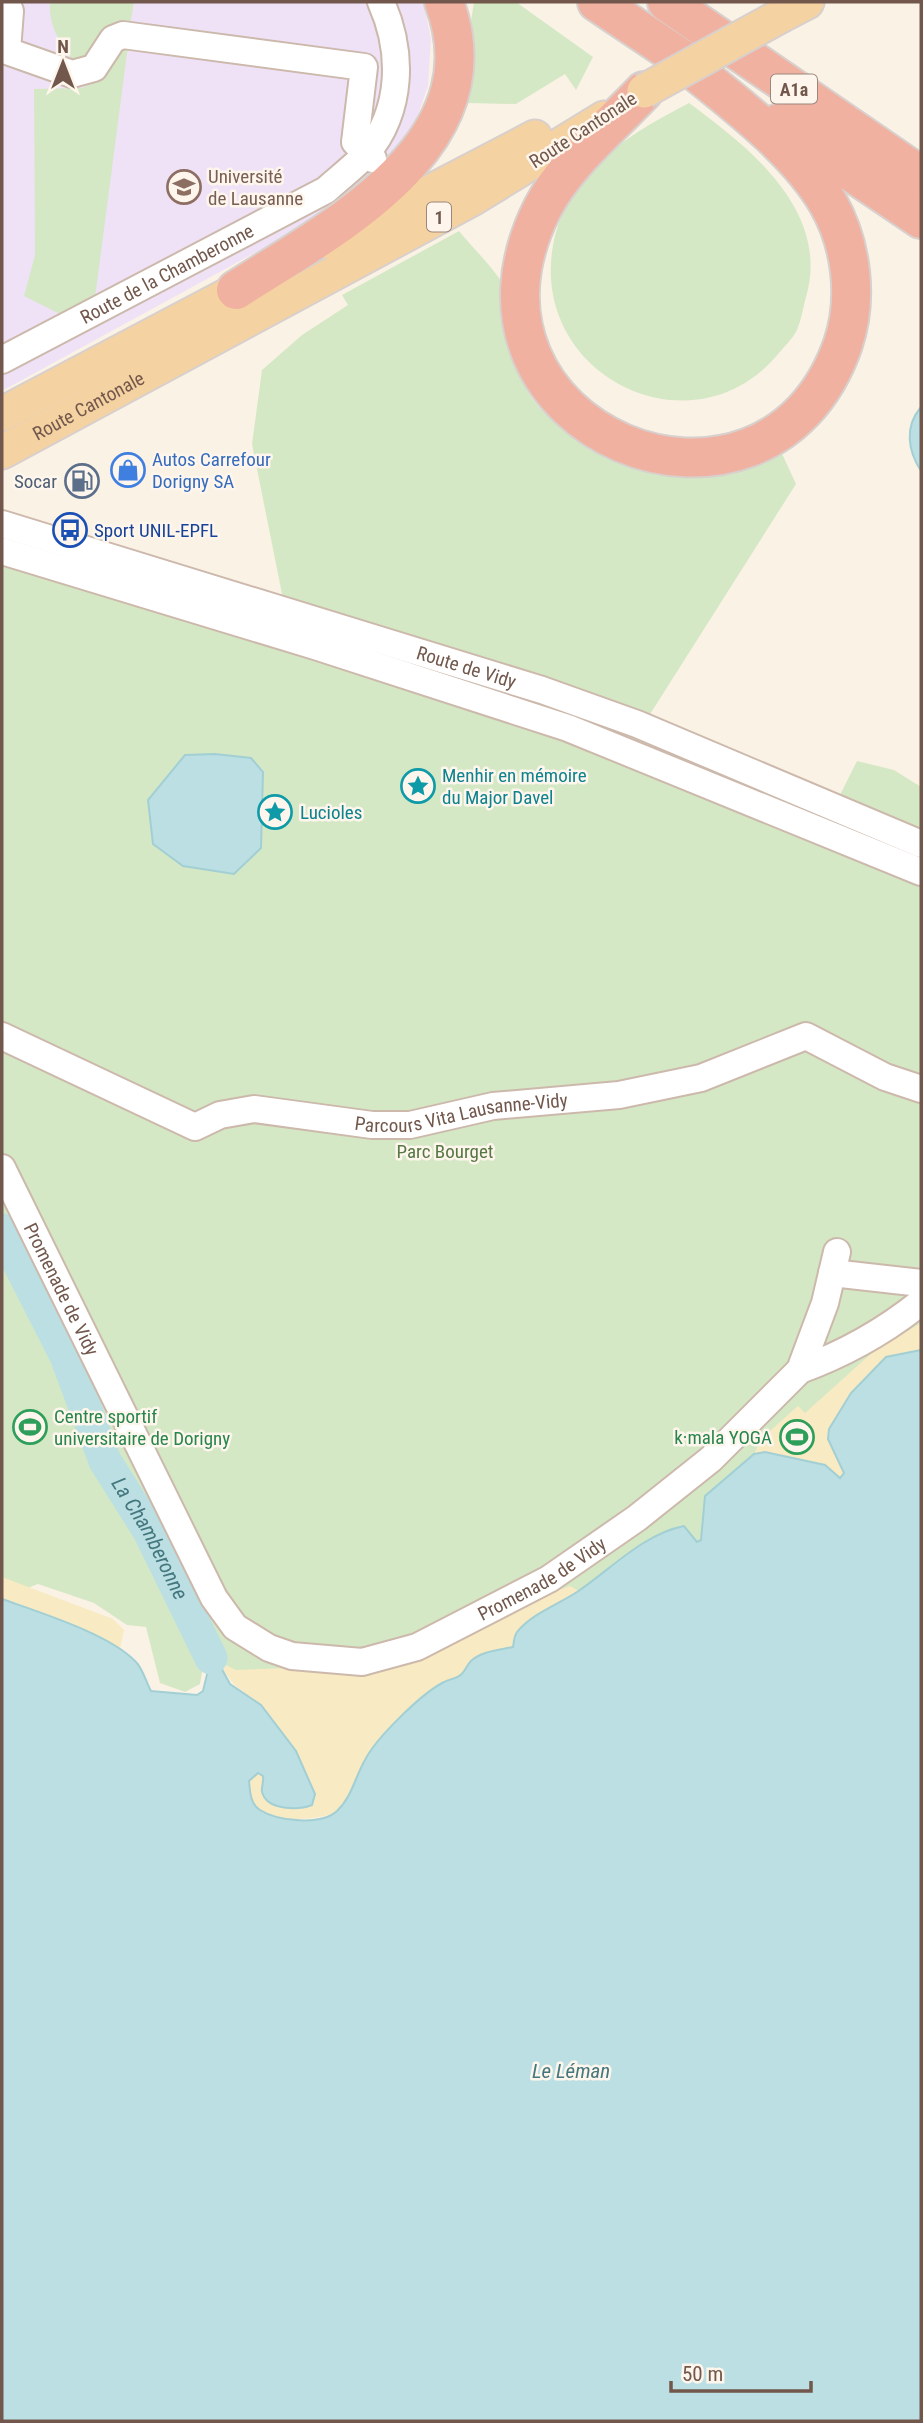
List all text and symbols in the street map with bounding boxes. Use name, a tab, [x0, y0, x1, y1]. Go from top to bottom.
north arrow	[28, 28, 98, 98]
text: N	[57, 35, 69, 58]
road number: A1a	[771, 74, 817, 104]
street label: Route Cantonale	[525, 87, 641, 173]
place label: Université de Lausanne	[208, 165, 303, 210]
school or university icon: Université de Lausanne	[165, 168, 203, 206]
road number: 1	[427, 202, 451, 232]
street label: Route de la Chamberonne	[76, 219, 257, 328]
street label: Route Cantonale	[29, 366, 148, 445]
place label: Autos Carrefour Dorigny SA	[152, 448, 271, 493]
shop icon: Autos Carrefour Dorigny SA	[109, 451, 147, 489]
fuel station icon: Socar	[63, 462, 101, 500]
place label: Socar	[14, 470, 57, 493]
bus stop icon: Sport UNIL-EPFL	[51, 511, 89, 549]
place label: Sport UNIL-EPFL	[94, 519, 218, 542]
street label: Route de Vidy	[414, 641, 519, 693]
place label: Menhir en mémoire du Major Davel	[442, 764, 587, 809]
place icon: Menhir en mémoire du Major Davel	[399, 767, 437, 805]
place icon: Lucioles	[256, 793, 294, 831]
place label: Lucioles	[300, 801, 362, 824]
street label: Parcours Vita Lausanne-Vidy	[353, 1088, 569, 1137]
park label: Parc Bourget	[397, 1140, 493, 1163]
street label: Promenade de Vidy	[19, 1219, 104, 1359]
place label: Centre sportif universitaire de Dorigny	[54, 1405, 230, 1450]
sports icon: Centre sportif universitaire de Dorigny	[11, 1408, 49, 1446]
sports icon: k·mala YOGA	[778, 1418, 816, 1456]
place label: k·mala YOGA	[674, 1426, 772, 1449]
water label: La Chamberonne	[106, 1473, 193, 1604]
street label: Promenade de Vidy	[474, 1532, 610, 1625]
water label: Le Léman	[532, 2059, 610, 2083]
scale bar	[671, 2350, 811, 2394]
text: 50 m	[682, 2362, 723, 2386]

